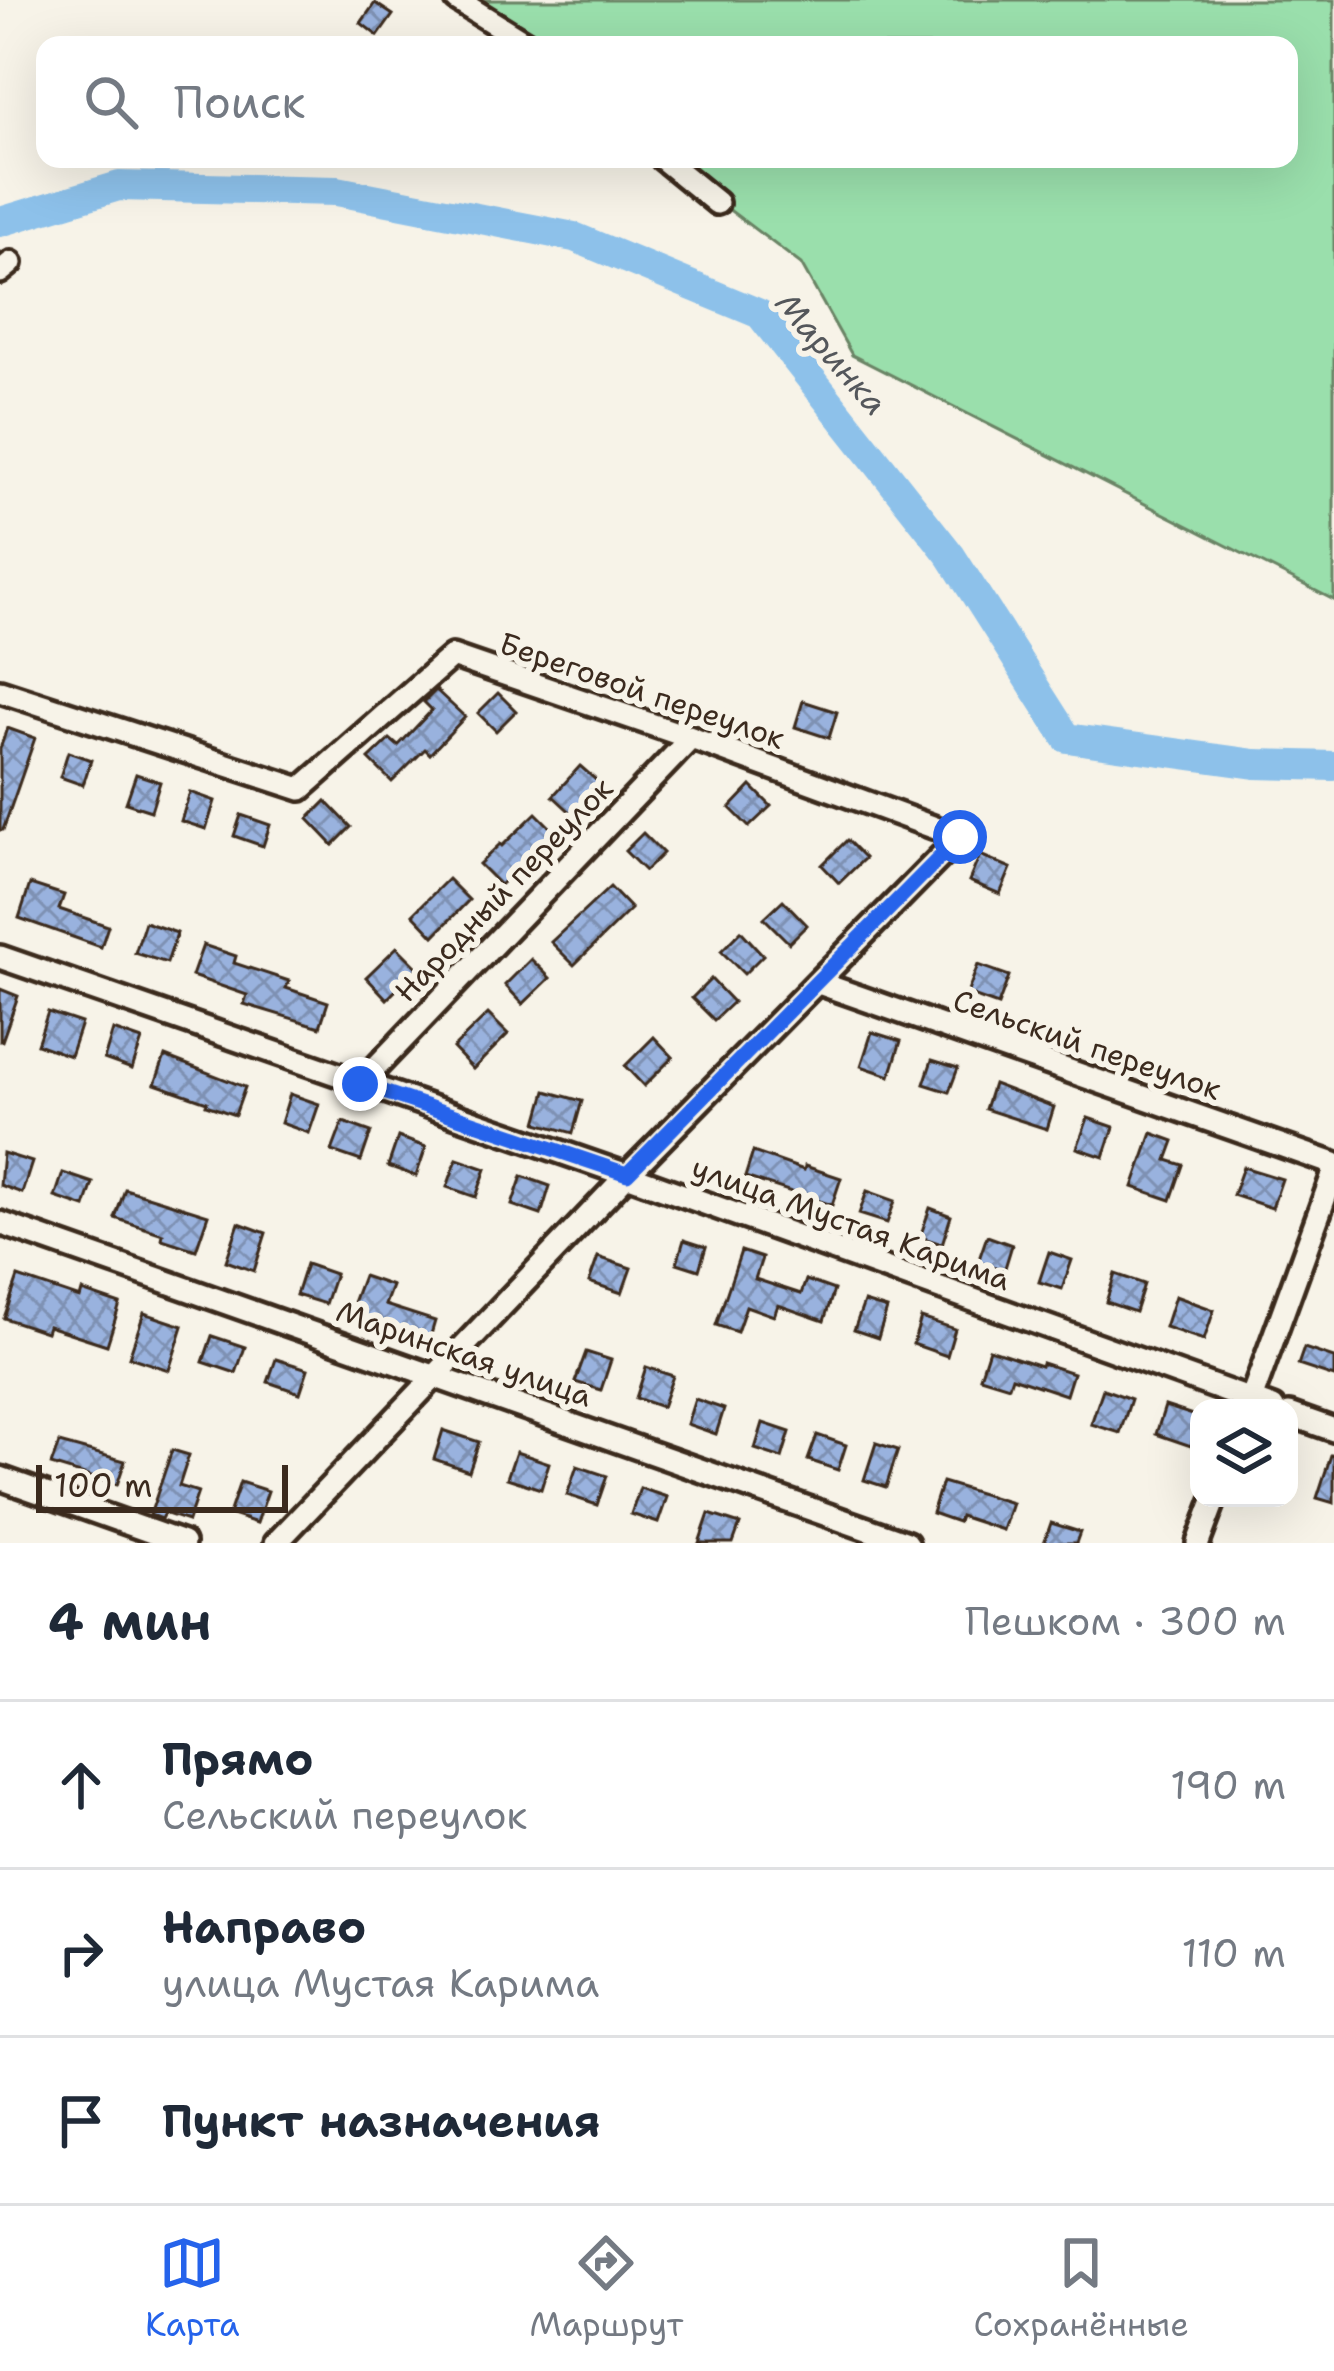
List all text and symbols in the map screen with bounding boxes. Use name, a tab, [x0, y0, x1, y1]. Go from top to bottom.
search box	[36, 36, 1298, 168]
icon: search	[78, 69, 144, 135]
text: Поиск	[174, 72, 305, 132]
water label: Маринка	[765, 282, 898, 425]
street label: Береговой переулок	[494, 622, 790, 759]
street label: Народный переулок	[386, 768, 622, 1011]
route start	[933, 810, 987, 864]
street label: Сельский переулок	[948, 979, 1227, 1110]
route end	[333, 1057, 387, 1111]
street label: улица Мустая Карима	[686, 1147, 1017, 1300]
street label: Маринская улица	[331, 1291, 598, 1417]
map controls	[1190, 1399, 1298, 1507]
button: layers	[1190, 1399, 1298, 1507]
scale bar	[36, 1459, 288, 1512]
text: 100 m	[54, 1463, 153, 1508]
text: 4 мин	[48, 1587, 212, 1655]
text: Пешком · 300 m	[965, 1595, 1286, 1647]
text: Прямо	[162, 1729, 313, 1789]
icon: ahead	[48, 1752, 114, 1818]
text: 190 m	[1170, 1759, 1286, 1811]
text: Сельский переулок	[162, 1789, 527, 1841]
text: Направо	[162, 1897, 366, 1957]
icon: right	[48, 1920, 114, 1986]
text: 110 m	[1182, 1927, 1286, 1979]
text: улица Мустая Карима	[162, 1957, 599, 2009]
icon: arrive	[48, 2088, 114, 2154]
text: Пункт назначения	[162, 2091, 601, 2151]
tab: Карта	[145, 2230, 239, 2347]
tab: Маршрут	[529, 2230, 683, 2347]
tab: Сохранённые	[973, 2230, 1189, 2347]

